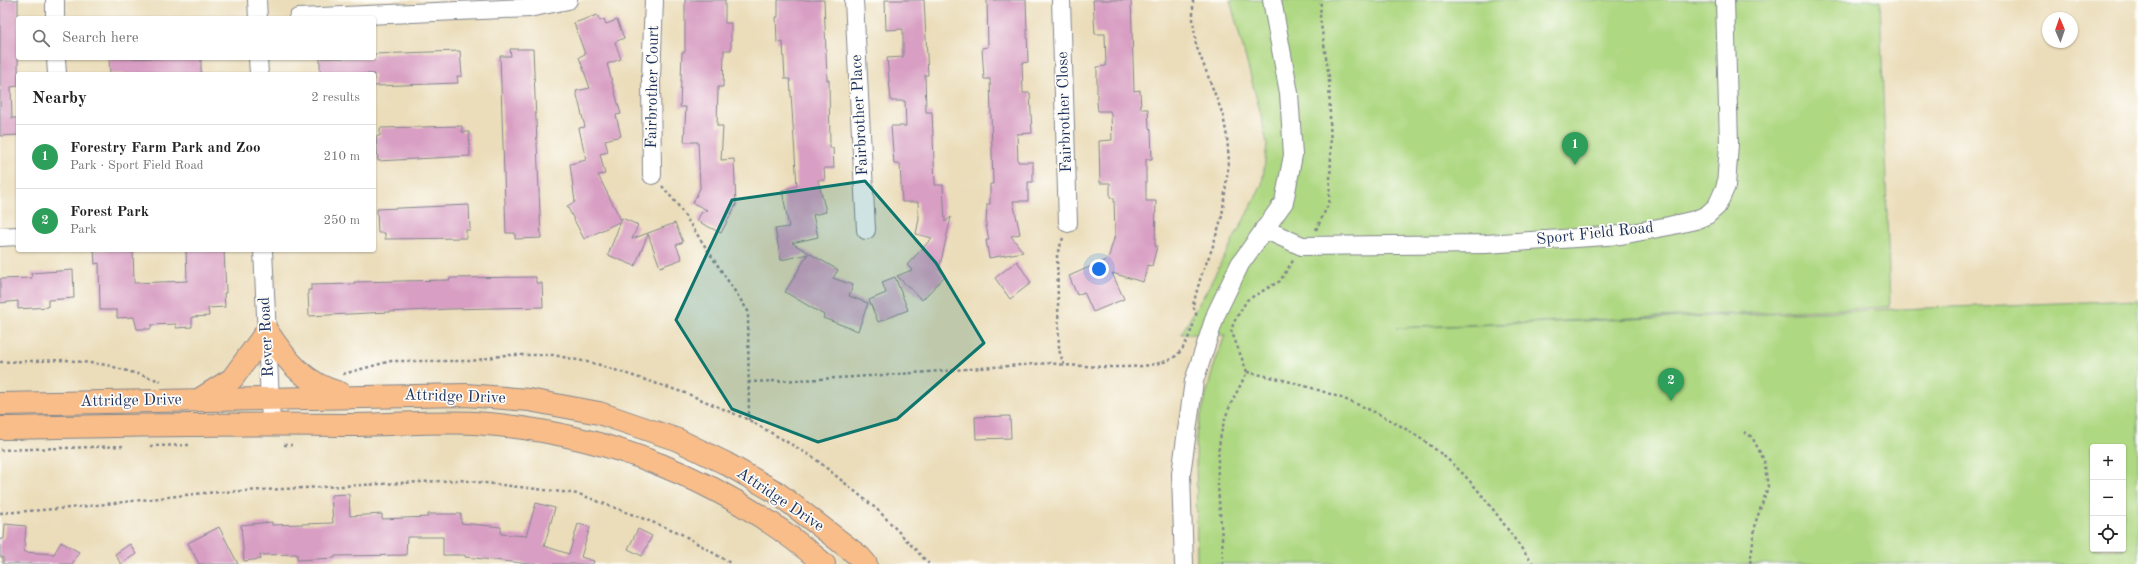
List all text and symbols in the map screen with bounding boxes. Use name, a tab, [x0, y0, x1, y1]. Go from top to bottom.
north arrow	[2042, 12, 2078, 48]
search box	[16, 16, 376, 60]
street label: Fairbrother Court	[644, 25, 662, 149]
icon: search	[30, 27, 52, 49]
text: Search here	[62, 31, 139, 46]
street label: Fairbrother Close	[1055, 51, 1075, 173]
street label: Fairbrother Place	[849, 54, 871, 176]
text: Nearby	[32, 90, 87, 107]
text: 2 results	[311, 91, 360, 104]
pin: 1	[1562, 132, 1588, 165]
text: Forestry Farm Park and Zoo	[70, 141, 261, 156]
text: 1	[41, 150, 49, 163]
text: 210 m	[323, 150, 360, 163]
text: Park · Sport Field Road	[70, 159, 204, 172]
text: Forest Park	[70, 205, 149, 220]
text: 2	[41, 214, 49, 227]
text: 250 m	[323, 214, 360, 227]
street label: Sport Field Road	[1535, 220, 1655, 248]
text: Park	[70, 223, 97, 236]
your location	[1089, 259, 1109, 279]
street label: Rever Road	[257, 296, 277, 378]
pin: 2	[1658, 368, 1684, 401]
street label: Attridge Drive	[404, 387, 506, 407]
street label: Attridge Drive	[80, 392, 182, 410]
map controls	[2090, 444, 2126, 552]
button: +	[2090, 444, 2126, 480]
street label: Attridge Drive	[733, 465, 827, 535]
button: −	[2090, 480, 2126, 516]
button: locate	[2090, 516, 2126, 552]

